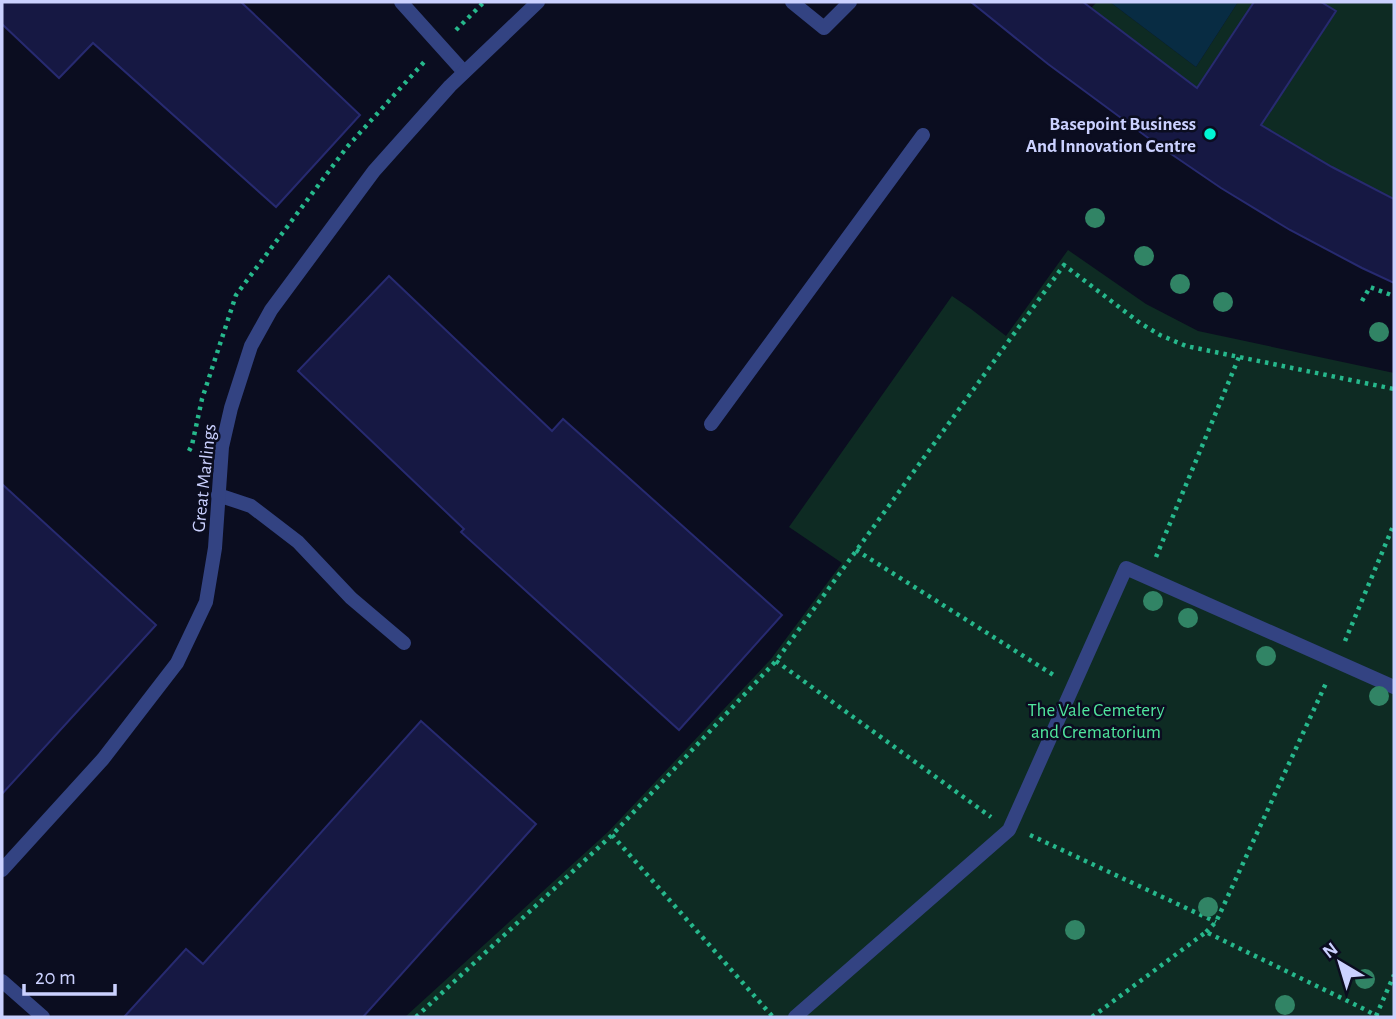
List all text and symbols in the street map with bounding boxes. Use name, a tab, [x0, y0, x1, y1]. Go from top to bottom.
place label: Basepoint Business And Innovation Centre	[1026, 115, 1196, 156]
marker: Basepoint Business And Innovation Centre	[1202, 126, 1218, 142]
street label: Great Marlings	[189, 423, 220, 533]
park label: The Vale Cemetery and Crematorium	[1027, 701, 1165, 742]
north arrow	[1305, 928, 1375, 998]
text: N	[1319, 939, 1342, 962]
scale bar	[24, 953, 116, 997]
text: 20 m	[35, 967, 76, 988]

